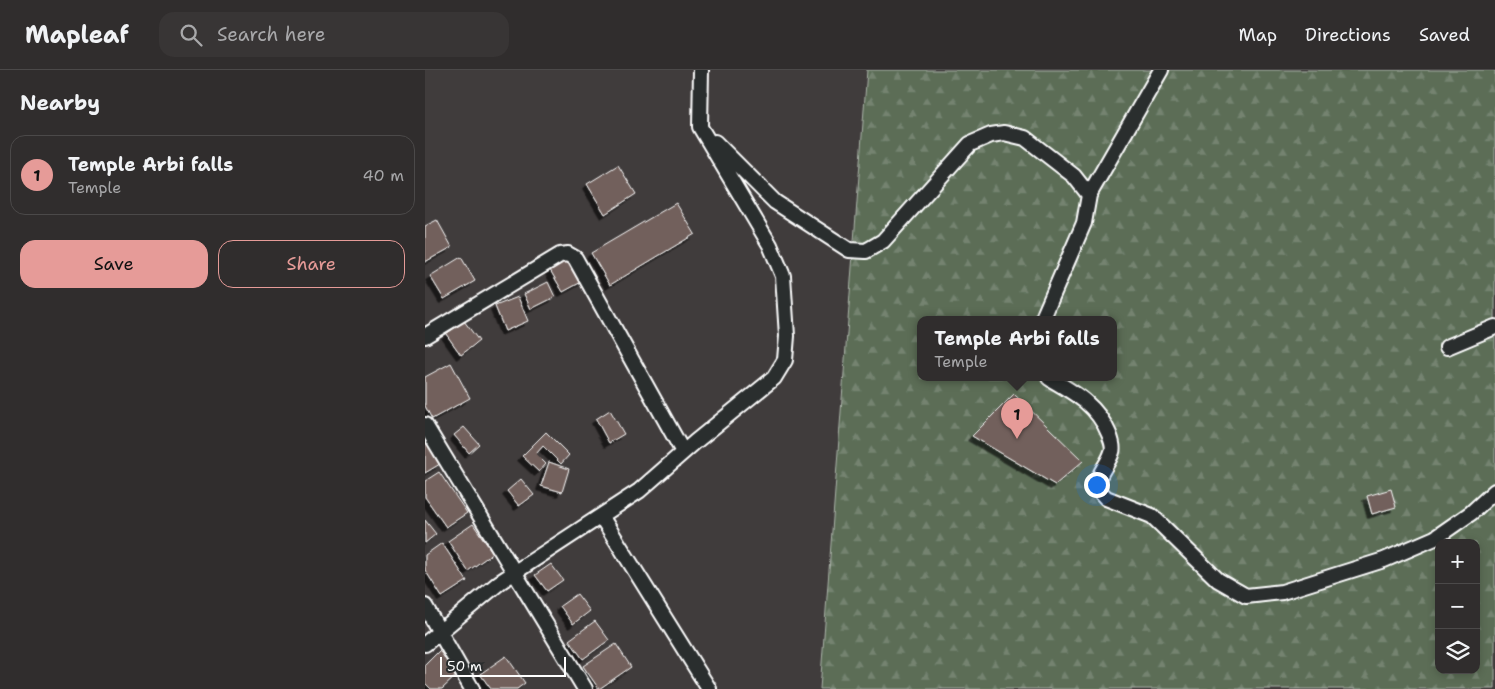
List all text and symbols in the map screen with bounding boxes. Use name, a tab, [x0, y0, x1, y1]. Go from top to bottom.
search box	[159, 12, 509, 57]
text: Mapleaf	[25, 19, 129, 51]
icon: search	[177, 21, 205, 49]
text: Search here	[217, 22, 325, 47]
text: Map	[1239, 23, 1277, 47]
text: Directions	[1305, 23, 1391, 47]
text: Saved	[1419, 23, 1470, 47]
text: Nearby	[20, 89, 100, 117]
text: Temple Arbi falls	[68, 152, 233, 177]
text: 1	[33, 165, 41, 186]
text: 40 m	[362, 165, 404, 186]
text: Temple	[68, 177, 121, 198]
button: Save	[20, 240, 208, 288]
button: Share	[218, 240, 405, 288]
popup	[917, 316, 1117, 381]
text: Temple Arbi falls	[934, 326, 1100, 351]
text: Temple	[934, 351, 988, 372]
pin: 1	[1001, 398, 1033, 439]
your location	[1084, 472, 1110, 498]
map controls	[1435, 539, 1480, 674]
button: +	[1435, 539, 1480, 584]
button: −	[1435, 584, 1480, 629]
button: layers	[1435, 629, 1480, 674]
scale bar	[440, 654, 566, 677]
text: 50 m	[447, 657, 482, 675]

